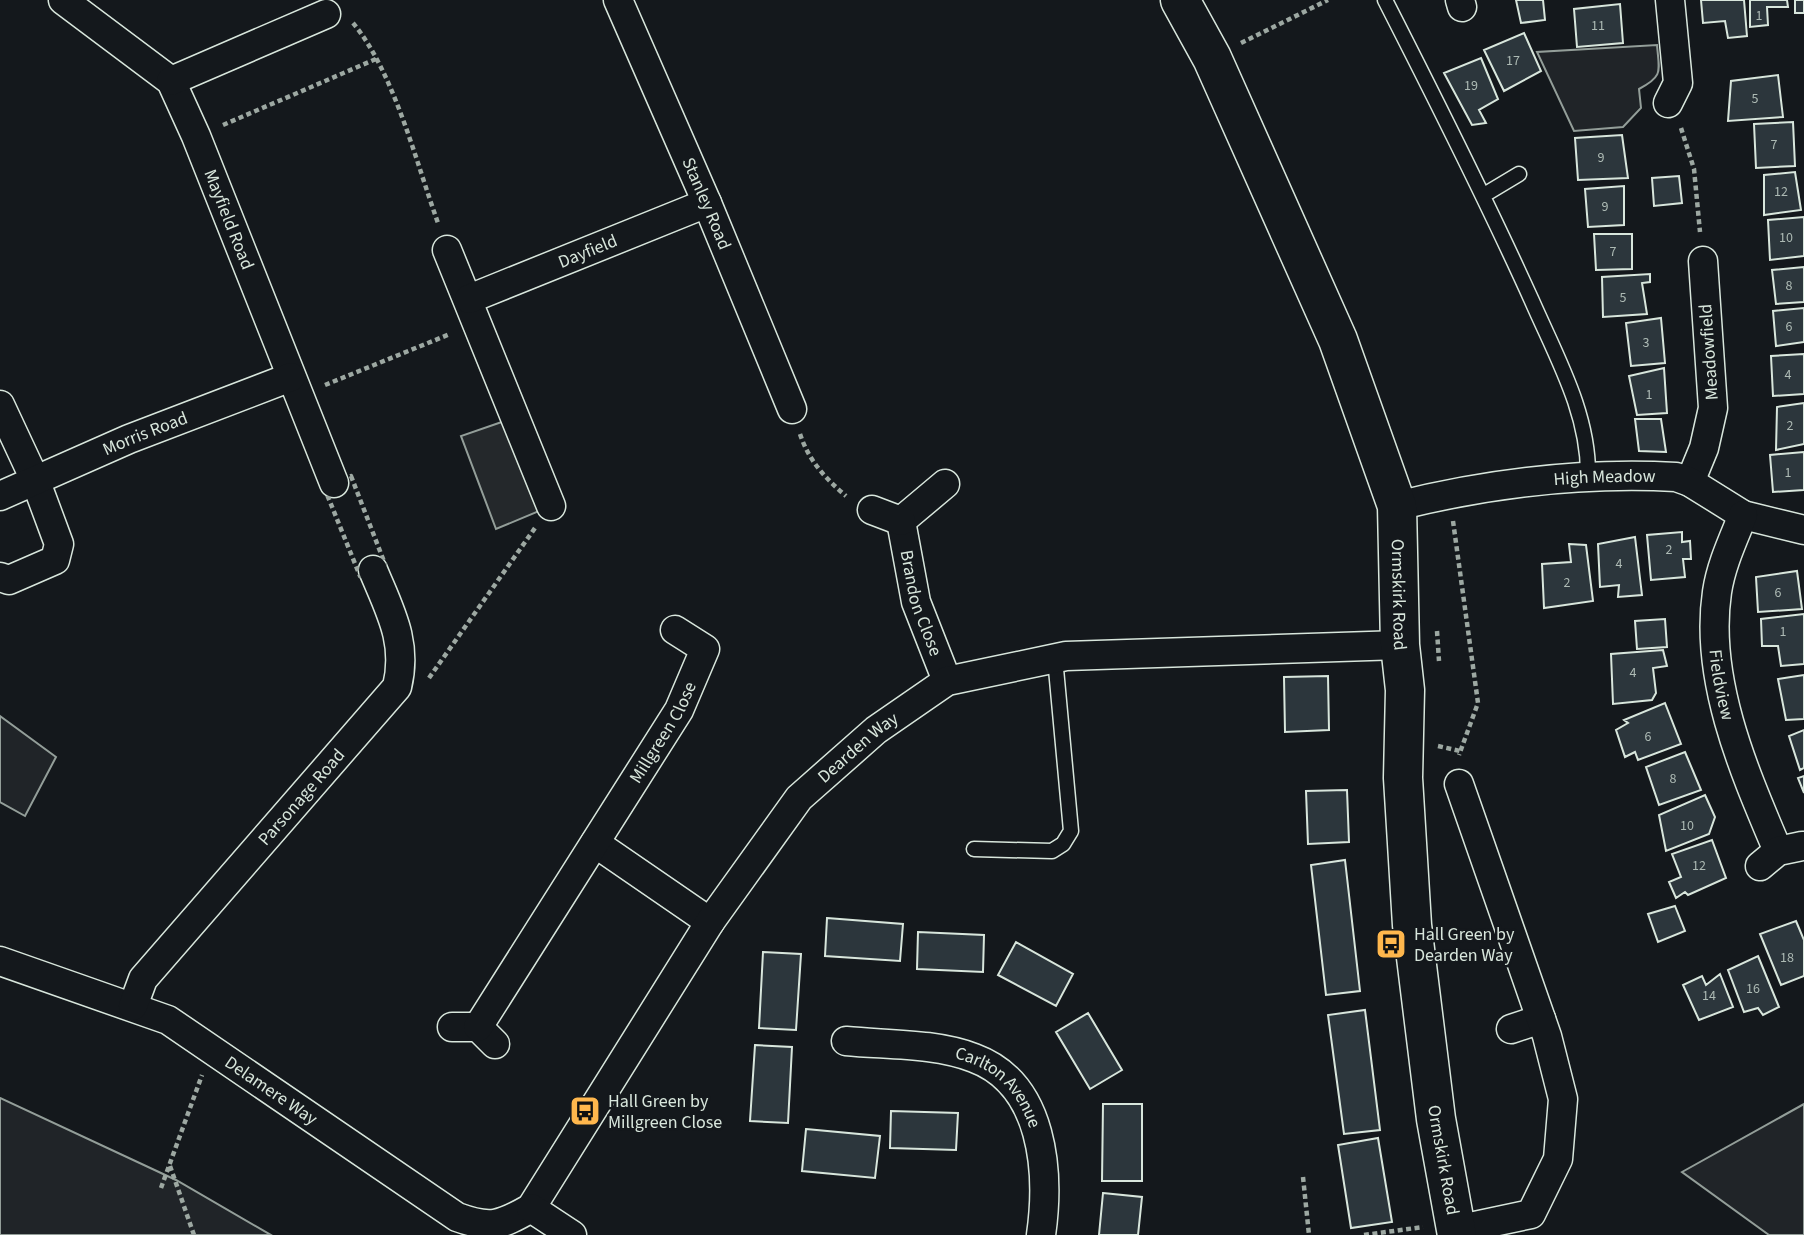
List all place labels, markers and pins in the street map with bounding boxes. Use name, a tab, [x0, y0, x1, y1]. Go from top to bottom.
place label: Hall Green by Dearden Way	[1414, 922, 1515, 968]
bus stop icon: Hall Green by Dearden Way	[1374, 927, 1408, 961]
place label: Hall Green by Millgreen Close	[608, 1089, 722, 1135]
bus stop icon: Hall Green by Millgreen Close	[568, 1094, 602, 1128]

